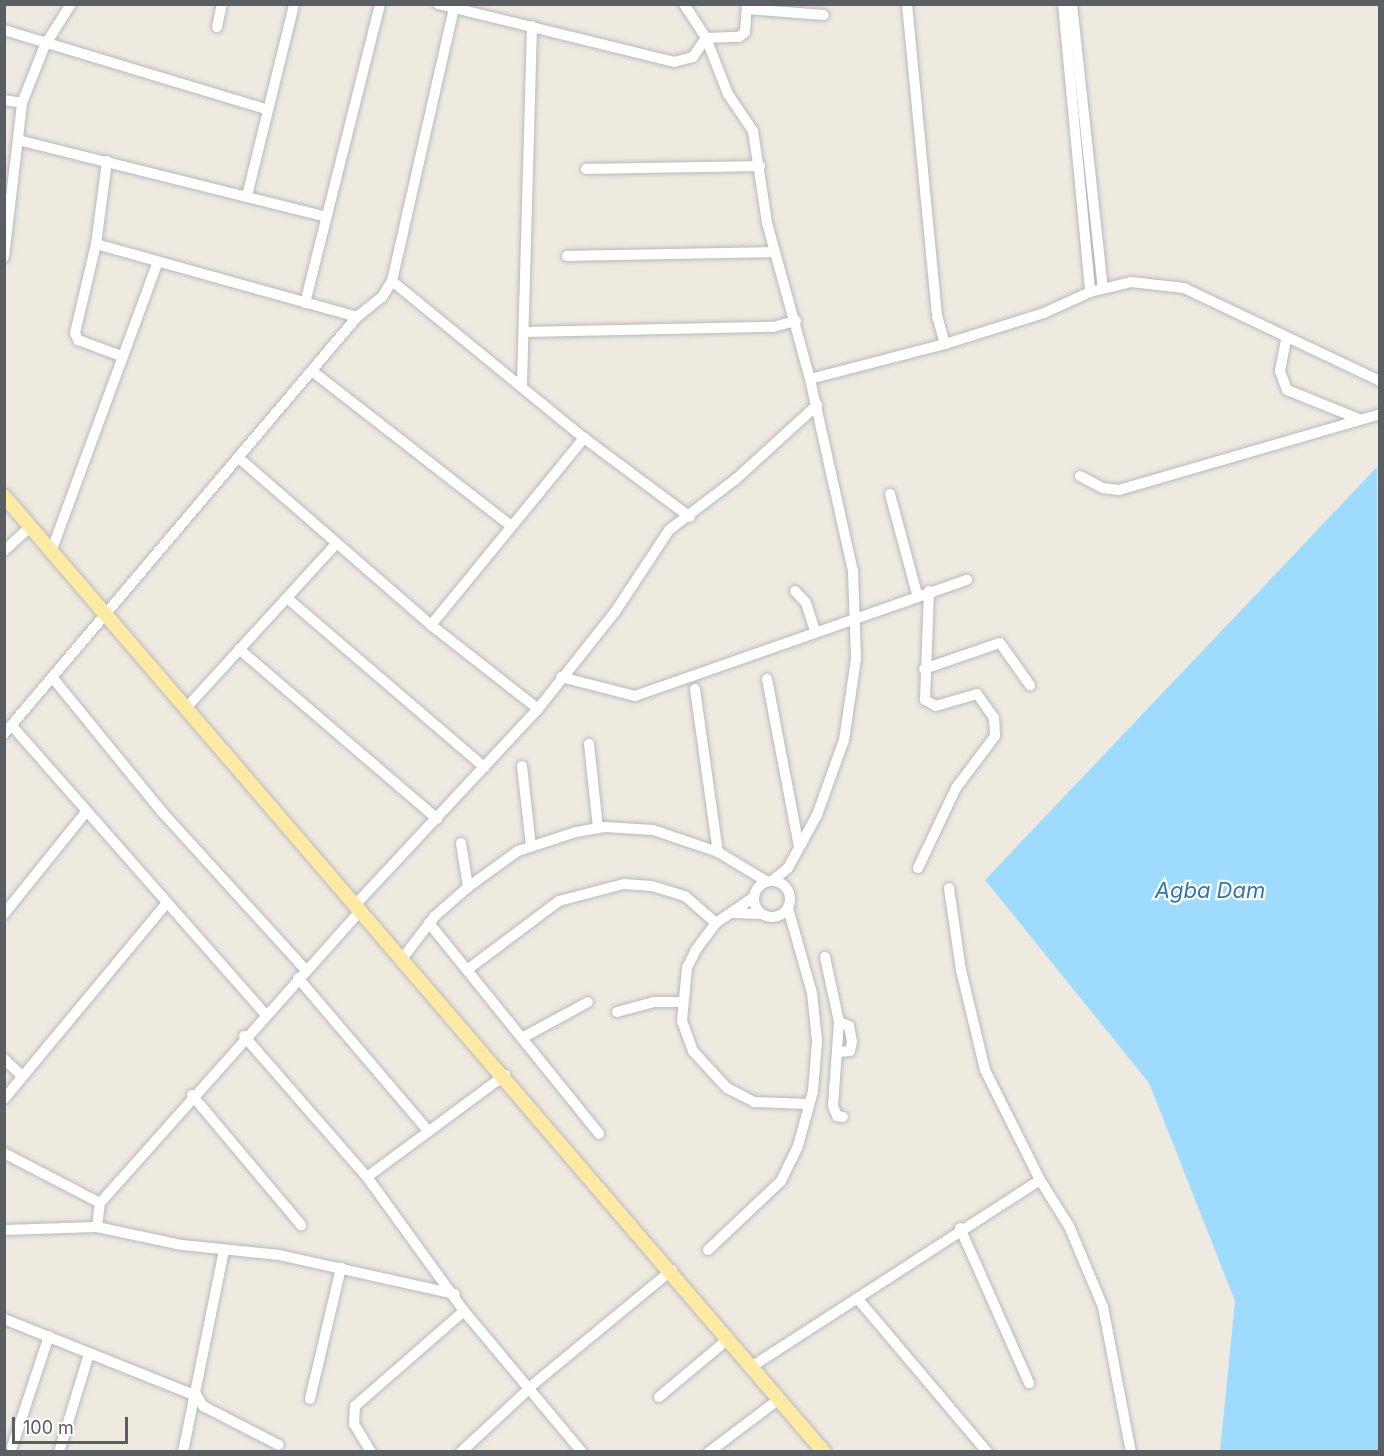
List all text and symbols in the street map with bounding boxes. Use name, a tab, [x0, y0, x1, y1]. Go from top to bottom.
water label: Agba Dam	[1155, 878, 1265, 904]
scale bar	[15, 1405, 130, 1443]
text: 100 m	[23, 1417, 74, 1438]

